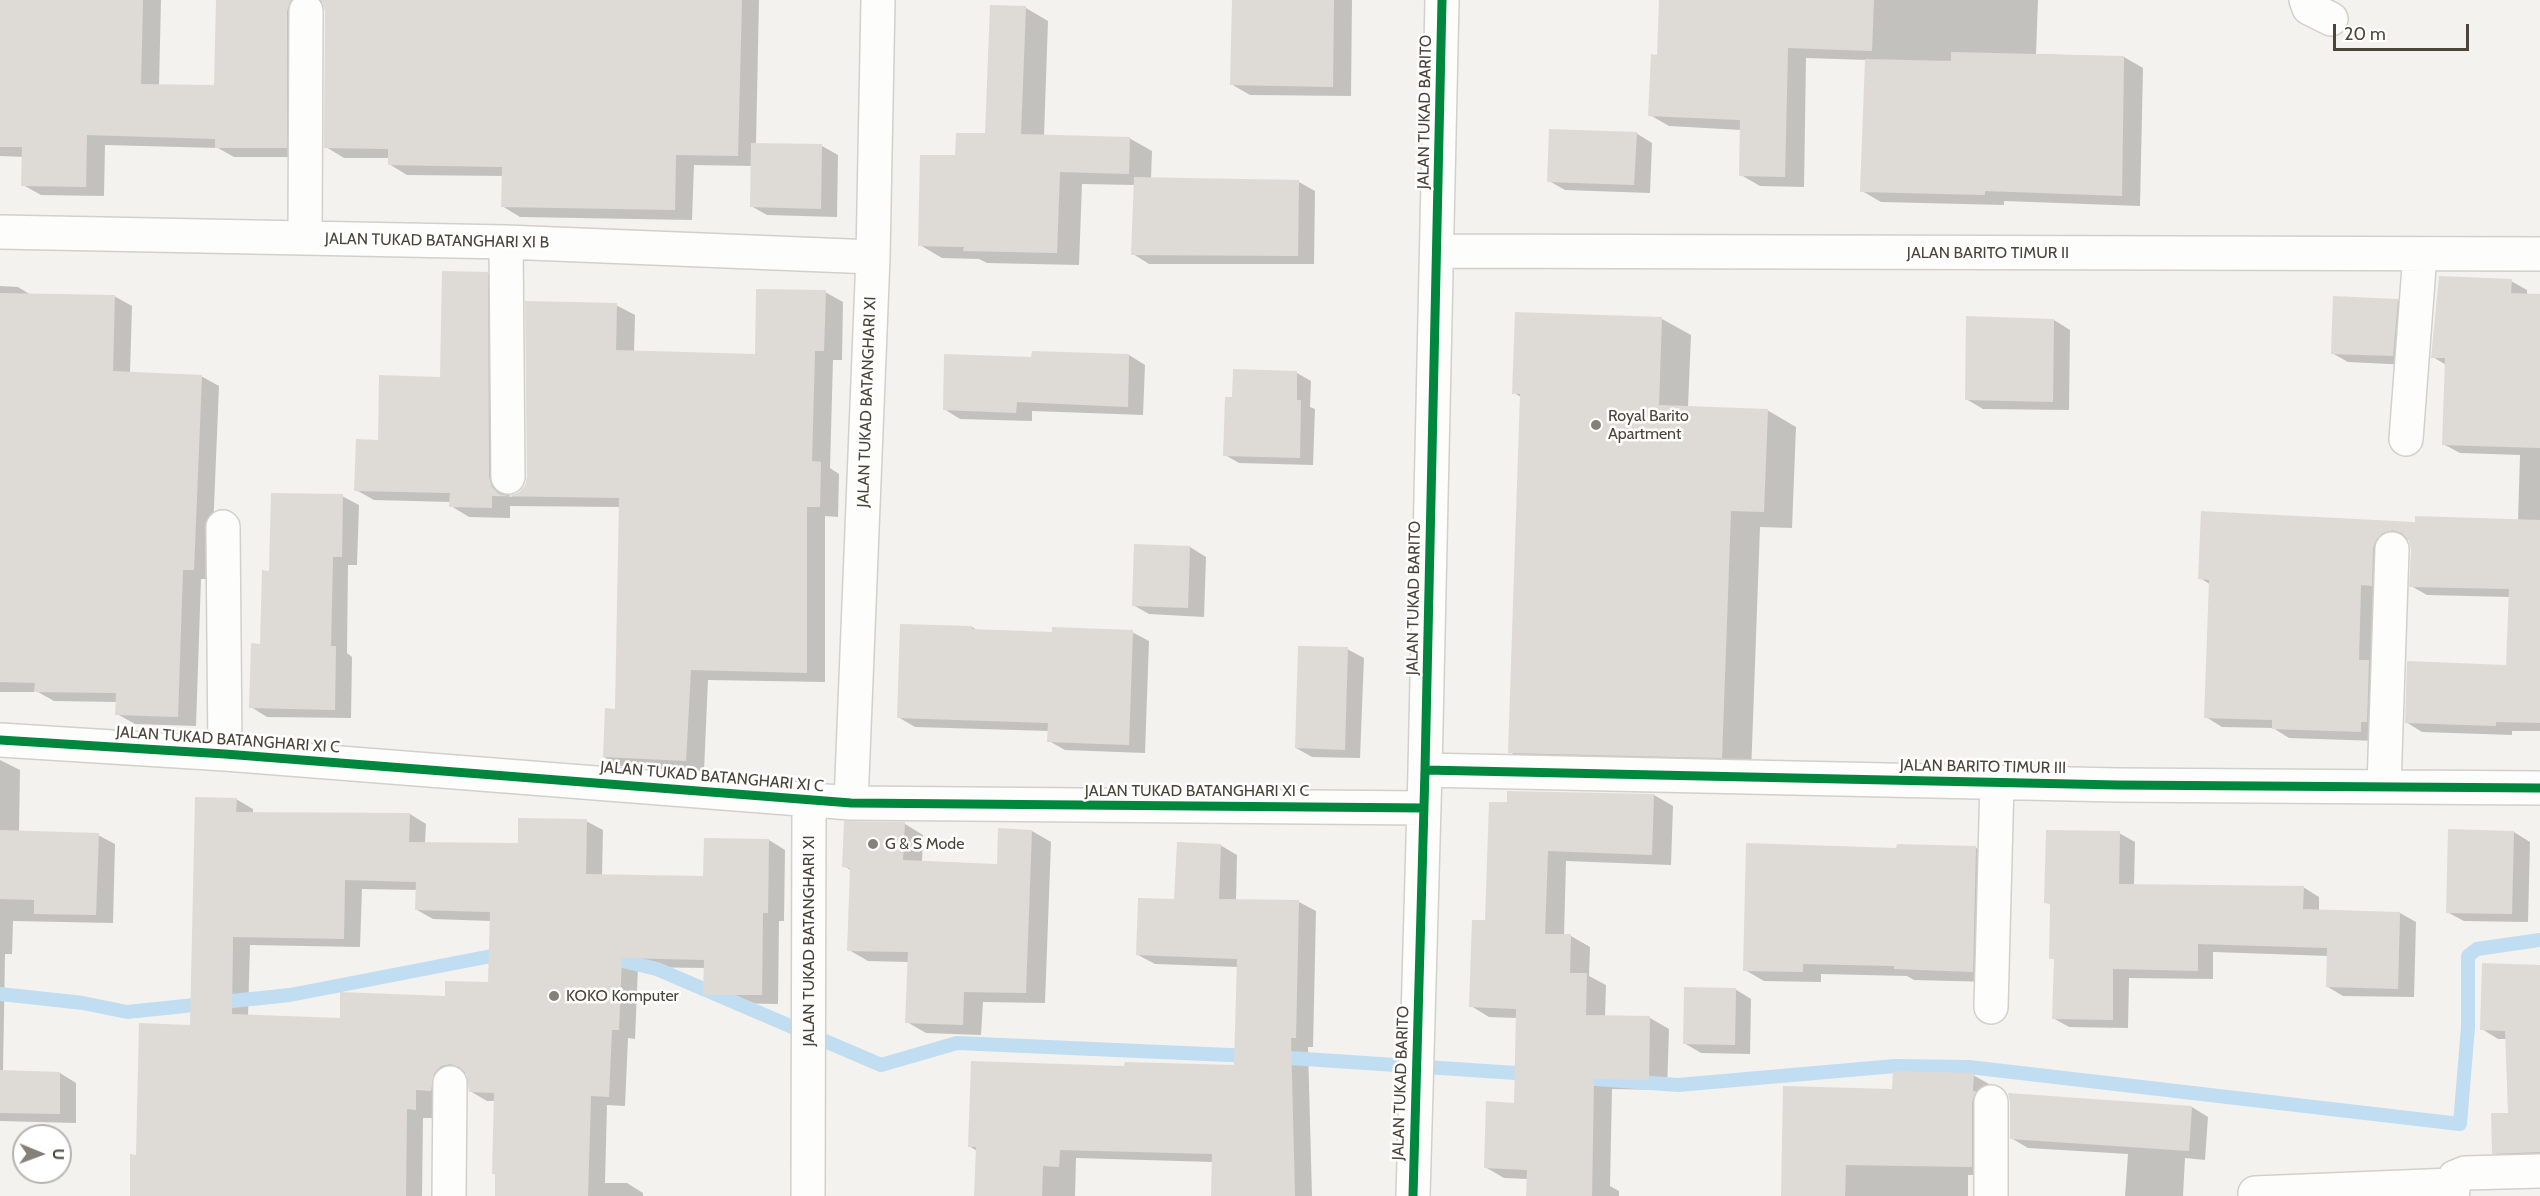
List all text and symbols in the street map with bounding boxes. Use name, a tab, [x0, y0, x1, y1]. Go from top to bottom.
scale bar	[2336, 12, 2472, 50]
text: 20 m	[2344, 23, 2386, 45]
street label: JALAN TUKAD BARITO	[1414, 35, 1436, 189]
street label: JALAN TUKAD BATANGHARI XI B	[325, 229, 549, 253]
street label: JALAN BARITO TIMUR II	[1907, 243, 2069, 263]
street label: JALAN TUKAD BATANGHARI XI	[854, 296, 880, 508]
place label: Royal Barito Apartment	[1608, 406, 1689, 444]
marker: Royal Barito Apartment	[1589, 418, 1603, 432]
street label: JALAN TUKAD BARITO	[1403, 521, 1425, 675]
street label: JALAN TUKAD BATANGHARI XI C	[115, 723, 341, 757]
street label: JALAN BARITO TIMUR III	[1900, 756, 2066, 778]
street label: JALAN TUKAD BATANGHARI XI C	[599, 758, 825, 796]
street label: JALAN TUKAD BATANGHARI XI C	[1085, 781, 1309, 801]
place label: G & S Mode	[885, 834, 964, 854]
street label: JALAN TUKAD BATANGHARI XI	[799, 835, 819, 1047]
marker: G & S Mode	[866, 837, 880, 851]
place label: KOKO Komputer	[566, 986, 679, 1006]
marker: KOKO Komputer	[547, 989, 561, 1003]
street label: JALAN TUKAD BARITO	[1389, 1005, 1413, 1161]
north arrow	[12, 1124, 72, 1184]
text: U	[49, 1148, 68, 1160]

